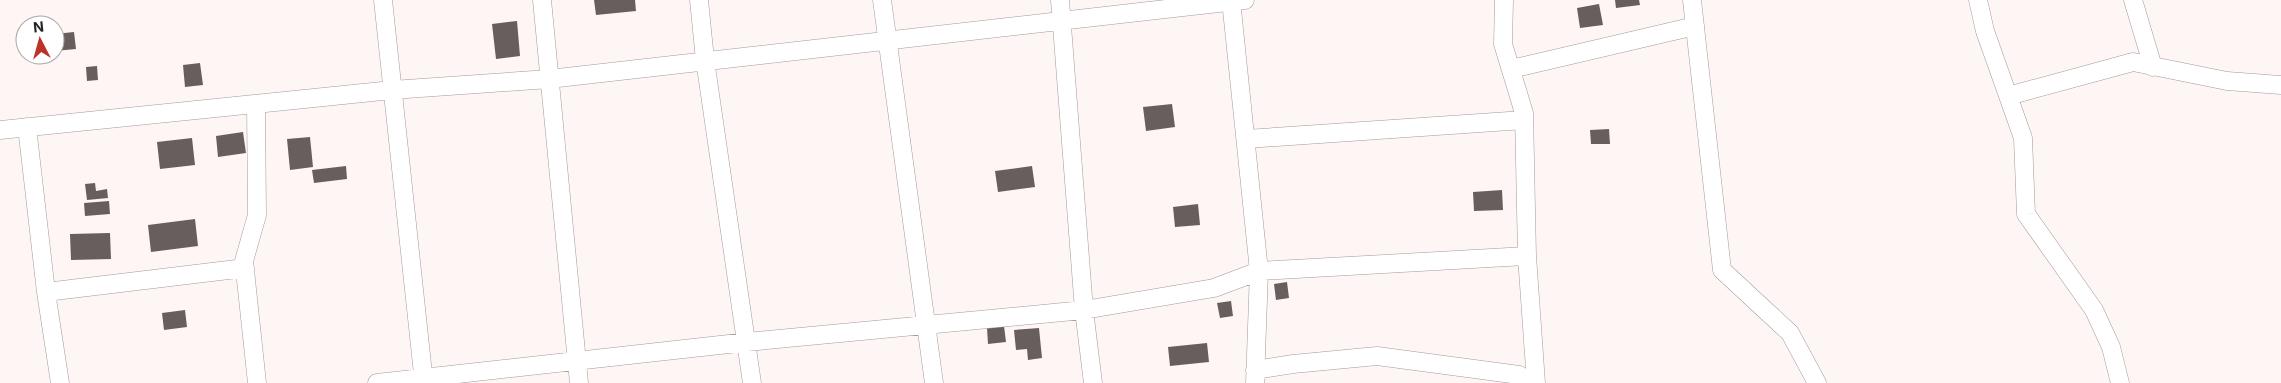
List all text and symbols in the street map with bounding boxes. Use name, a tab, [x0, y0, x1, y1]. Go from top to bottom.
north arrow	[15, 15, 65, 65]
text: N	[32, 18, 45, 36]

